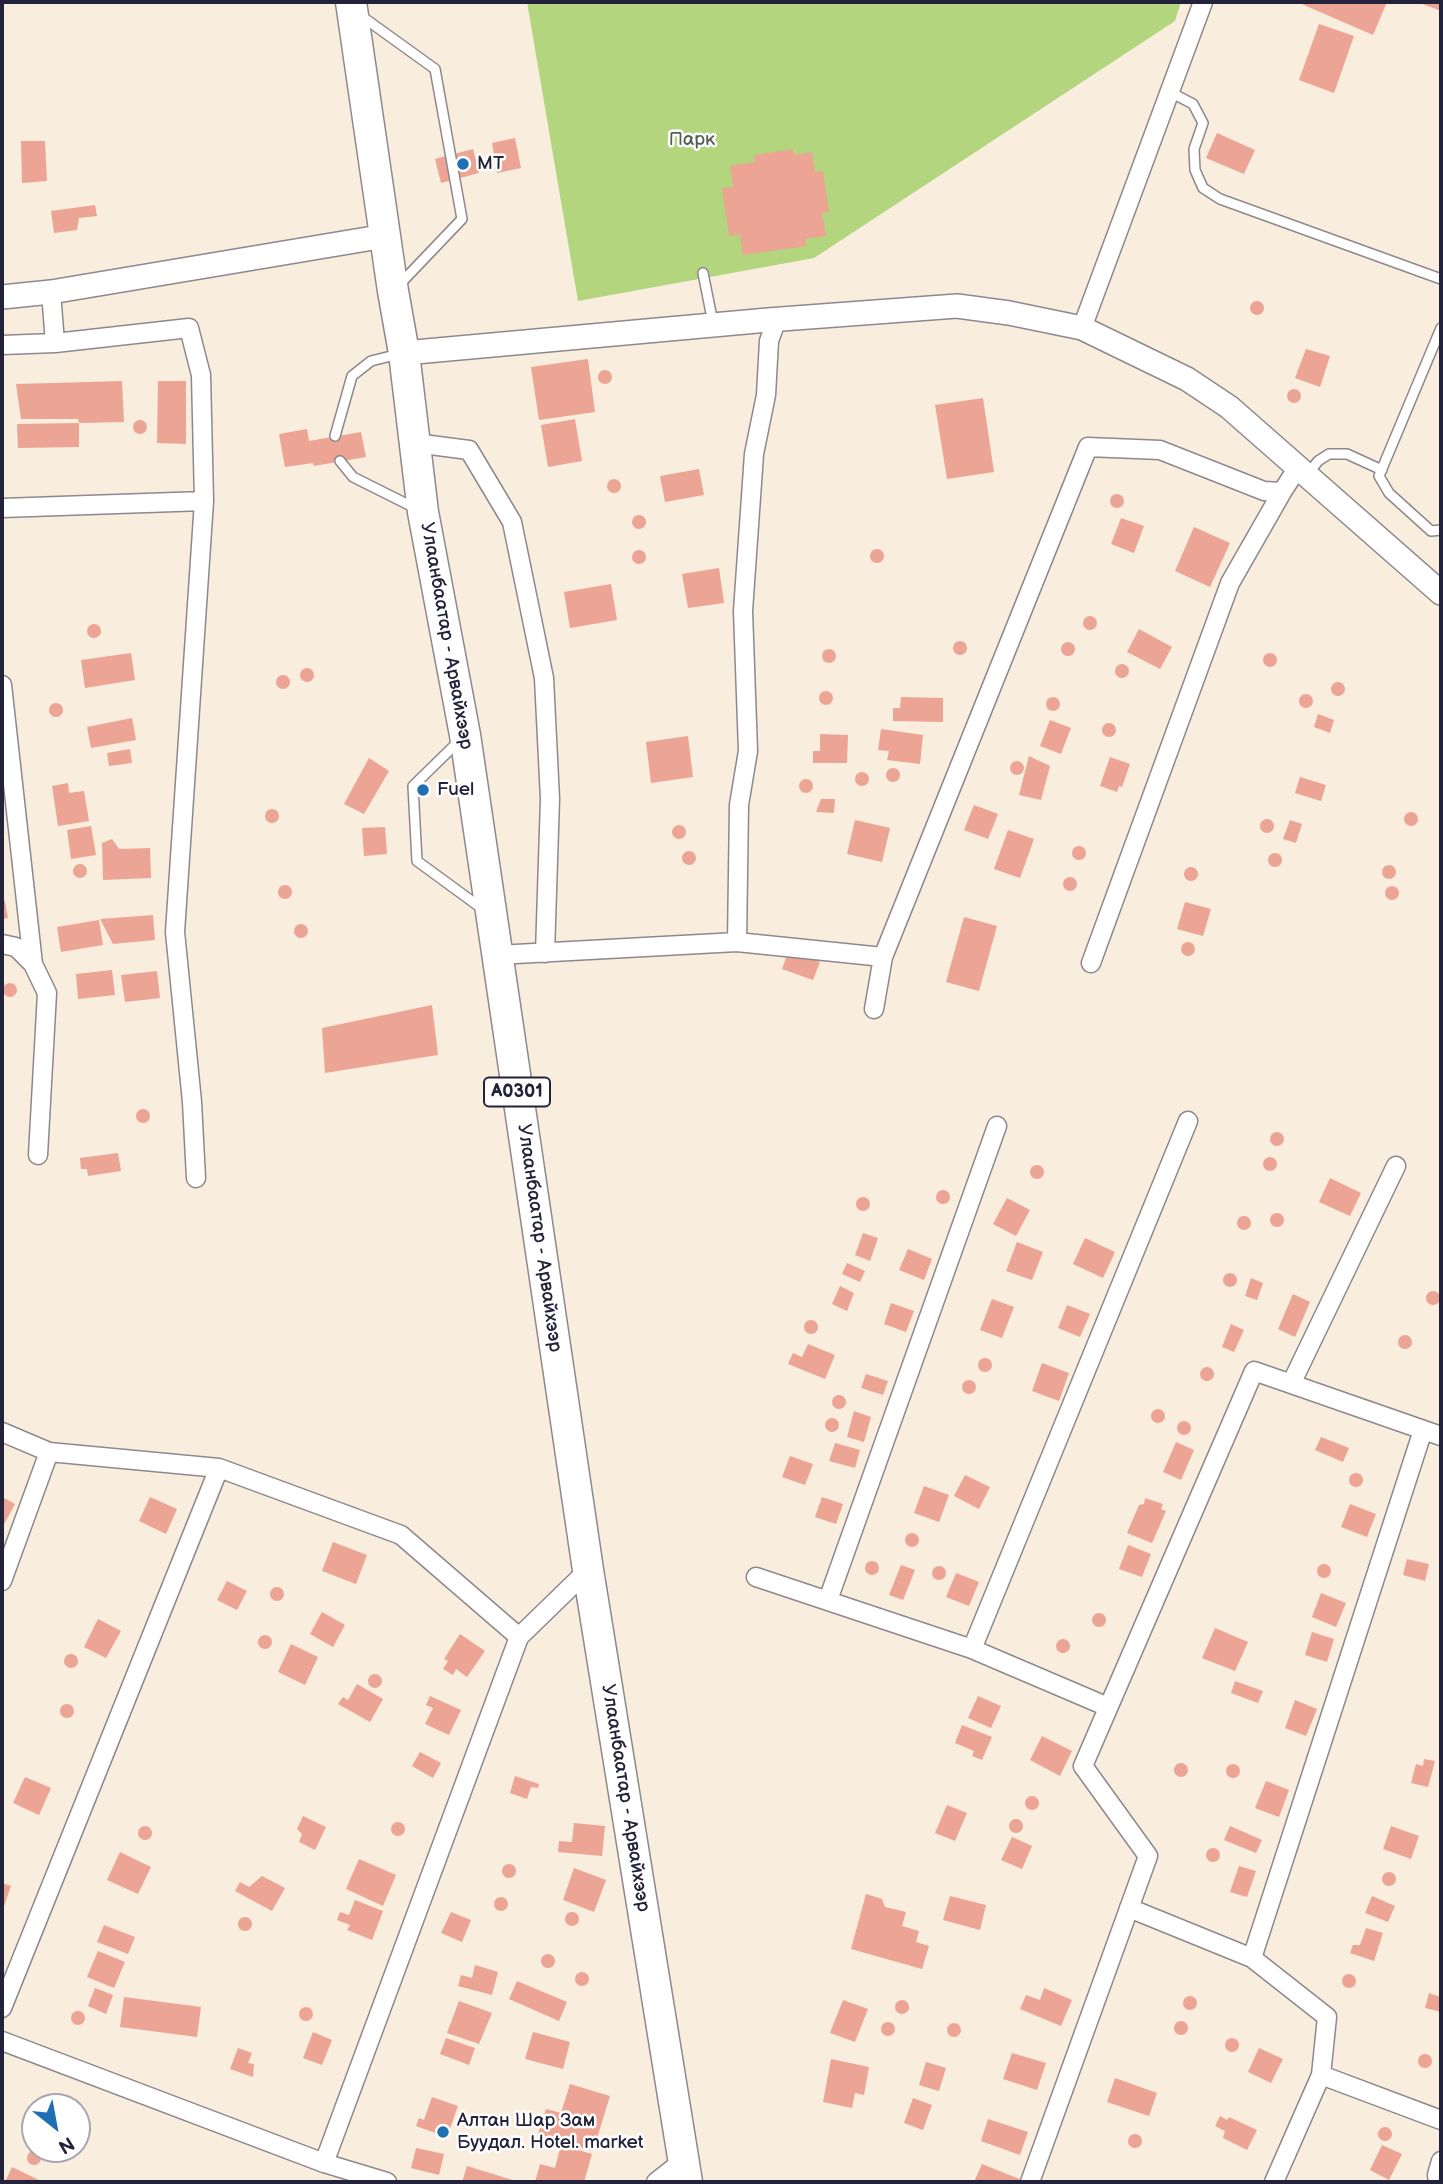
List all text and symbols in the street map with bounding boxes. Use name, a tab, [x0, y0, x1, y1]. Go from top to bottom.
park label: Парк	[669, 129, 715, 151]
place label: МТ	[477, 153, 504, 175]
marker: МТ	[455, 156, 471, 172]
street label: Улаанбаатар - Арвайхээр	[415, 521, 477, 751]
place label: Fuel	[437, 779, 474, 801]
marker: Fuel	[415, 782, 431, 798]
road number: A0301	[484, 1078, 550, 1106]
street label: Улаанбаатар - Арвайхээр	[512, 1123, 566, 1353]
street label: Улаанбаатар - Арвайхээр	[596, 1683, 654, 1913]
north arrow	[21, 2093, 91, 2163]
place label: Алтан Шар Зам Буудал. Hotel. market	[457, 2110, 644, 2154]
marker: Алтан Шар Зам Буудал. Hotel. market	[435, 2124, 451, 2140]
text: N	[54, 2131, 78, 2158]

